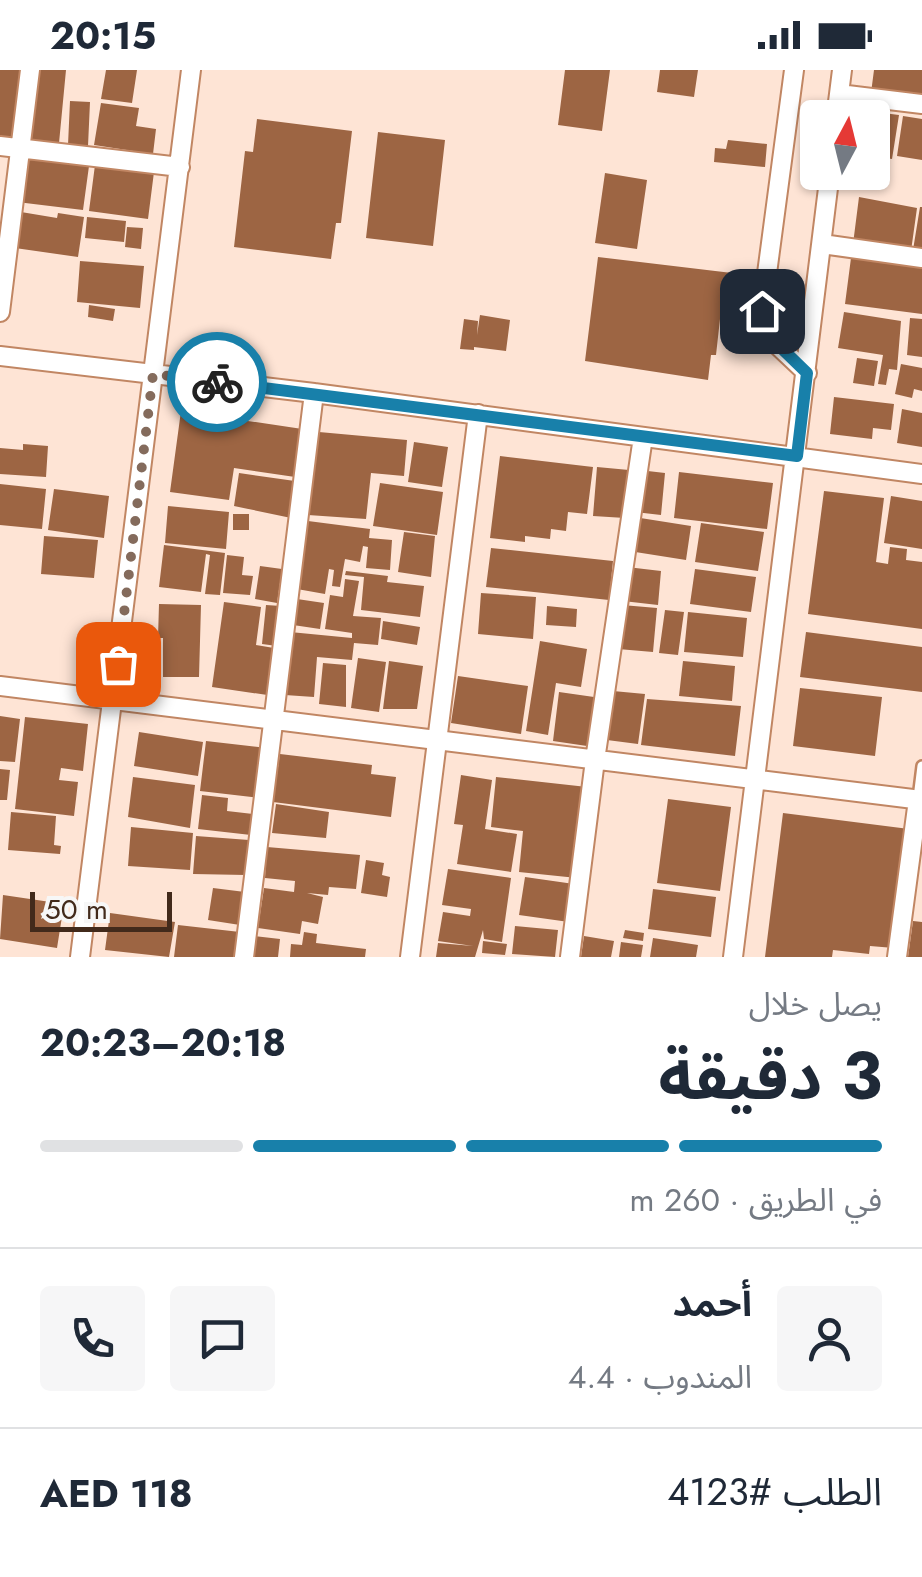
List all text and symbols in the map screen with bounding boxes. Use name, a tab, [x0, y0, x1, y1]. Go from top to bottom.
text: 20:15	[50, 8, 156, 63]
north arrow	[800, 100, 890, 190]
map controls	[800, 100, 890, 190]
pin	[720, 269, 805, 354]
icon: home	[735, 284, 790, 339]
courier	[167, 332, 267, 432]
icon: bike	[190, 355, 245, 410]
pin	[76, 622, 161, 707]
icon: bag	[91, 637, 146, 692]
scale bar	[30, 887, 172, 931]
text: 50 m	[45, 889, 108, 930]
text: يصل خلال	[749, 981, 882, 1027]
text: 20:18–20:23	[40, 1015, 286, 1070]
text: 3 دقيقة	[659, 1029, 882, 1123]
text: في الطريق · 260 m	[630, 1177, 882, 1223]
text: أحمد	[672, 1275, 752, 1330]
button: phone	[40, 1286, 145, 1391]
button: chat	[170, 1286, 275, 1391]
button: person	[777, 1286, 882, 1391]
text: المندوب · 4.4	[568, 1354, 752, 1400]
text: الطلب #4123	[667, 1464, 882, 1519]
text: AED 118	[40, 1466, 193, 1521]

